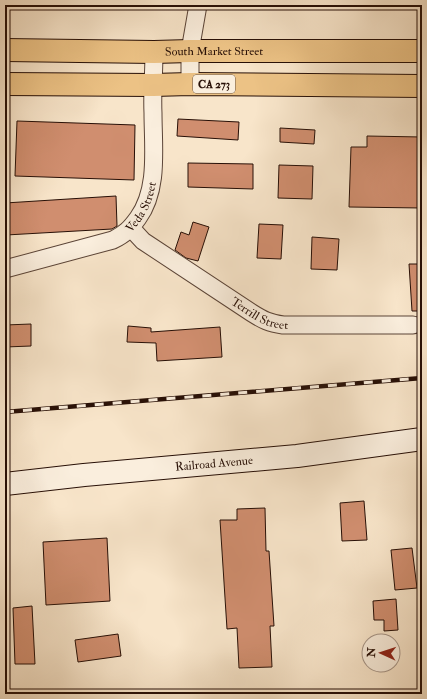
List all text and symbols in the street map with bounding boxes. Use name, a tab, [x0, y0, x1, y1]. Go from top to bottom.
street label: South Market Street	[165, 44, 263, 60]
road number: CA 273	[193, 75, 235, 93]
street label: Veda Street	[123, 181, 160, 236]
street label: Terrill Street	[228, 294, 288, 333]
street label: Railroad Avenue	[174, 453, 254, 475]
north arrow	[361, 633, 401, 673]
text: N	[365, 646, 378, 659]

